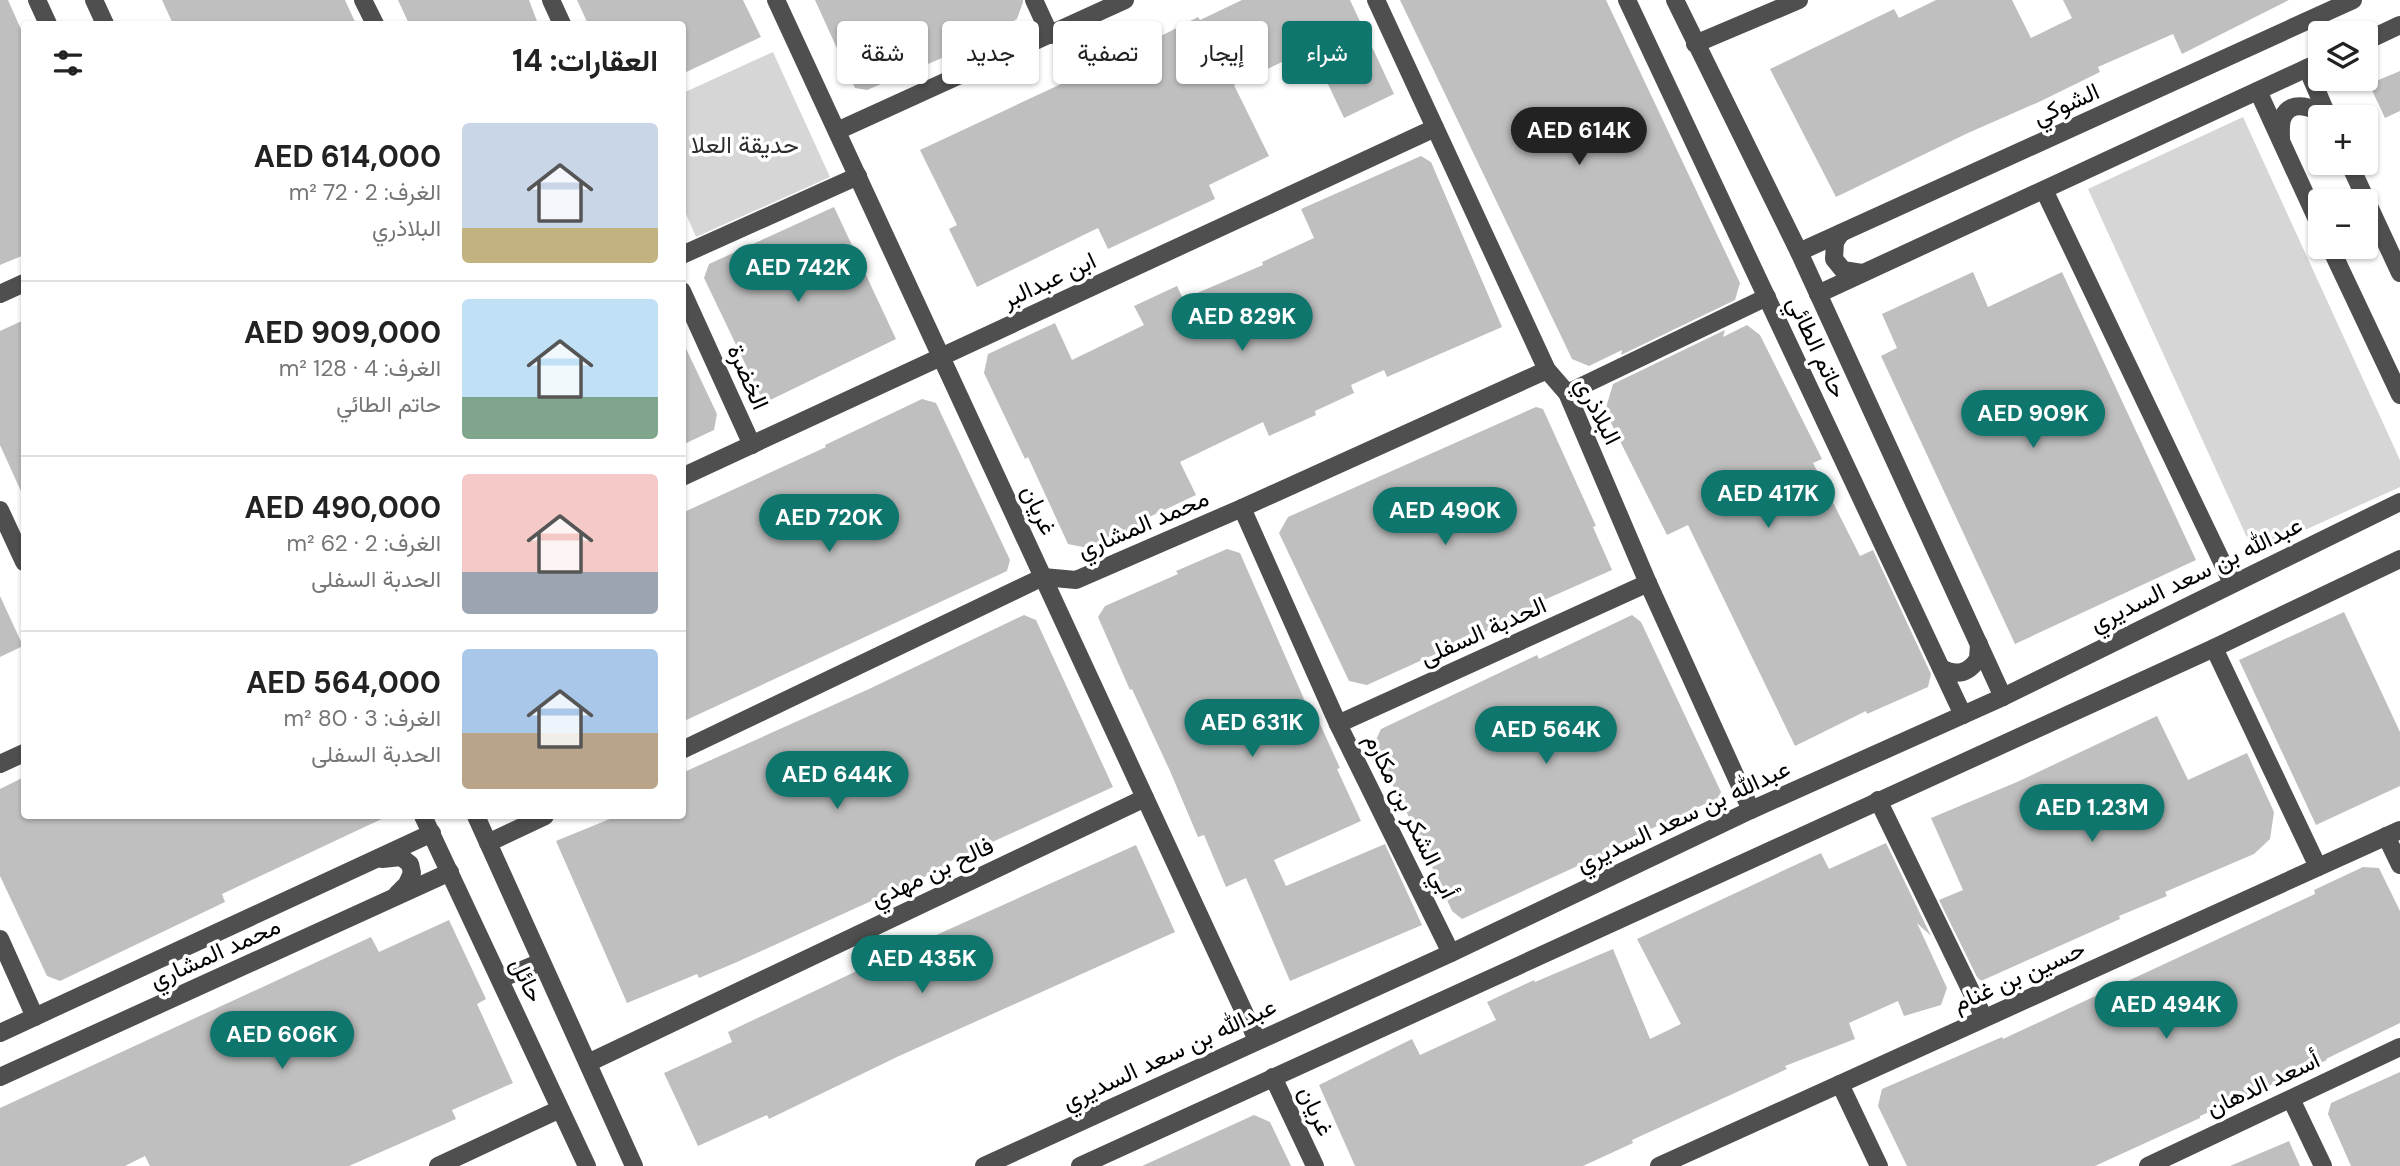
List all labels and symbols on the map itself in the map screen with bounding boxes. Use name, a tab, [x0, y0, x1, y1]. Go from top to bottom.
street label: الشوكي	[2028, 75, 2106, 136]
pin: AED 614K	[1507, 108, 1651, 167]
park label: حديقة العلا	[691, 129, 799, 160]
pin: AED 742K	[726, 244, 870, 304]
street label: ابن عبدالبر	[996, 244, 1101, 315]
street label: حاتم الطائي	[1777, 291, 1855, 405]
pin: AED 829K	[1170, 294, 1314, 353]
street label: الخضرة	[720, 339, 776, 414]
street label: البلاذري	[1565, 372, 1629, 452]
pin: AED 909K	[1961, 391, 2105, 450]
pin: AED 417K	[1696, 470, 1840, 530]
street label: غريان	[1014, 480, 1064, 540]
street label: محمد المشاري	[1072, 482, 1215, 569]
pin: AED 490K	[1373, 488, 1517, 547]
pin: AED 720K	[757, 494, 901, 554]
street label: عبدالله بن سعد السديري	[2084, 509, 2309, 642]
street label: الحدبة السفلى	[1415, 589, 1551, 672]
pin: AED 631K	[1180, 700, 1324, 759]
pin: AED 564K	[1474, 706, 1618, 766]
street label: أبي الشكر بن مكارم	[1354, 728, 1465, 906]
pin: AED 644K	[765, 752, 909, 811]
street label: عبدالله بن سعد السديري	[1571, 752, 1797, 882]
pin: AED 1.23M	[2012, 784, 2172, 844]
street label: فالح بن مهدي	[865, 830, 1000, 917]
street label: محمد المشاري	[145, 910, 287, 999]
street label: حسين بن غنام	[1948, 933, 2090, 1019]
pin: AED 435K	[850, 936, 994, 995]
street label: حائل	[504, 952, 551, 1007]
pin: AED 494K	[2094, 982, 2238, 1041]
street label: عبدالله بن سعد السديري	[1057, 990, 1283, 1120]
pin: AED 606K	[210, 1012, 354, 1071]
street label: أسعد الدهان	[2201, 1044, 2325, 1123]
street label: غريان	[1291, 1081, 1341, 1141]

